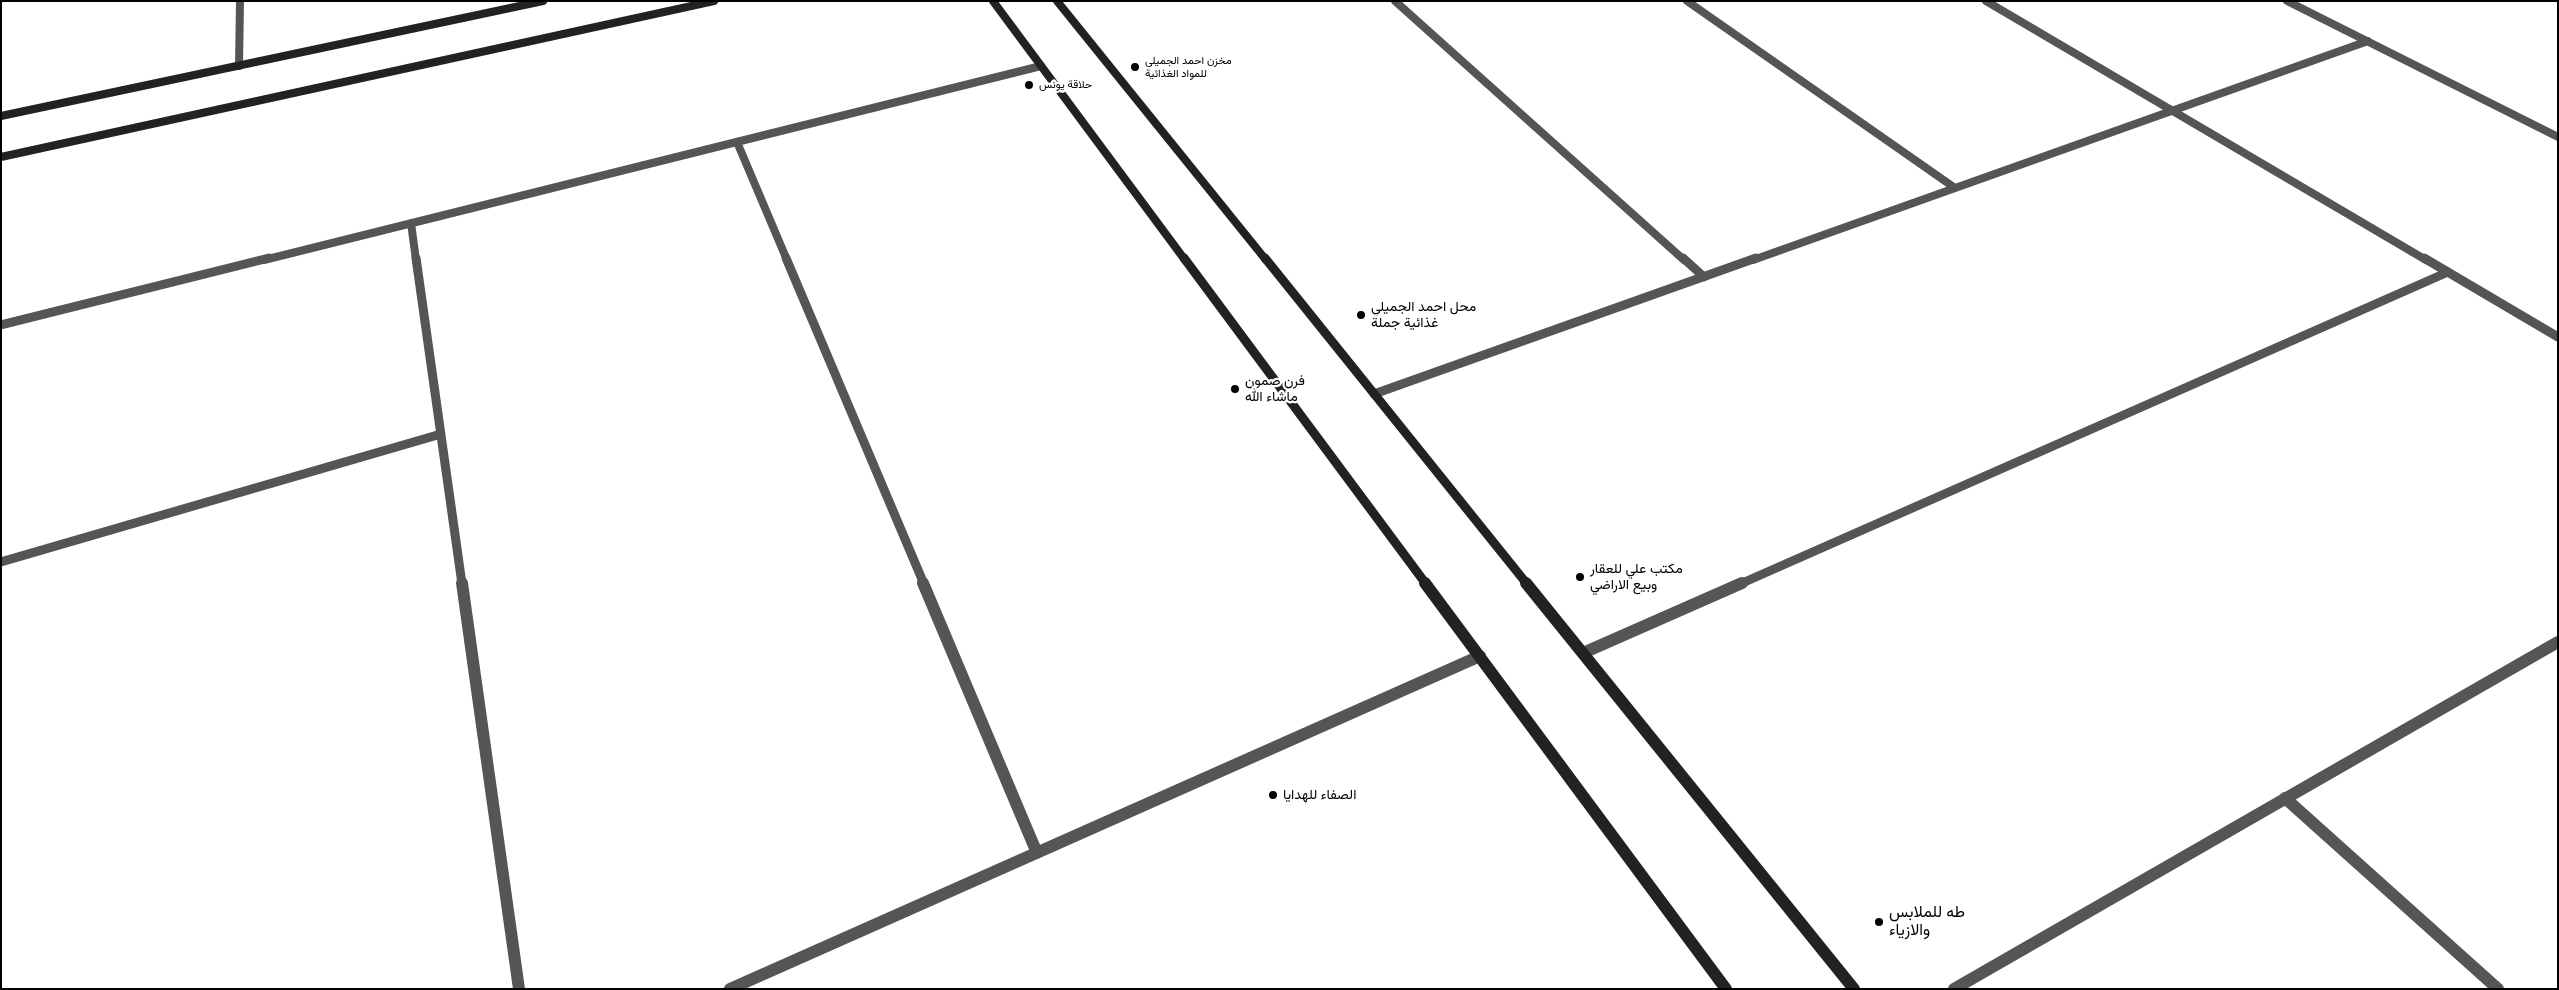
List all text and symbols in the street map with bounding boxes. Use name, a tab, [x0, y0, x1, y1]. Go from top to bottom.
place label: مخزن احمد الجميلي للمواد الغذائية	[1145, 54, 1232, 80]
marker: مخزن احمد الجميلي للمواد الغذائية	[1129, 61, 1141, 73]
place label: حلاقة يونس	[1039, 78, 1092, 92]
marker: حلاقة يونس	[1023, 79, 1035, 91]
place label: محل احمد الجميلي غذائية جملة	[1371, 299, 1476, 332]
marker: محل احمد الجميلي غذائية جملة	[1355, 309, 1367, 321]
place label: فرن صمون ماشاء الله	[1245, 373, 1305, 406]
marker: فرن صمون ماشاء الله	[1229, 383, 1241, 395]
place label: مكتب علي للعقار وبيع الاراضي	[1590, 561, 1683, 594]
marker: مكتب علي للعقار وبيع الاراضي	[1574, 571, 1586, 583]
place label: الصفاء للهدايا	[1283, 787, 1356, 803]
marker: الصفاء للهدايا	[1267, 789, 1279, 801]
place label: طه للملابس والازياء	[1889, 903, 1965, 941]
marker: طه للملابس والازياء	[1873, 916, 1885, 928]

